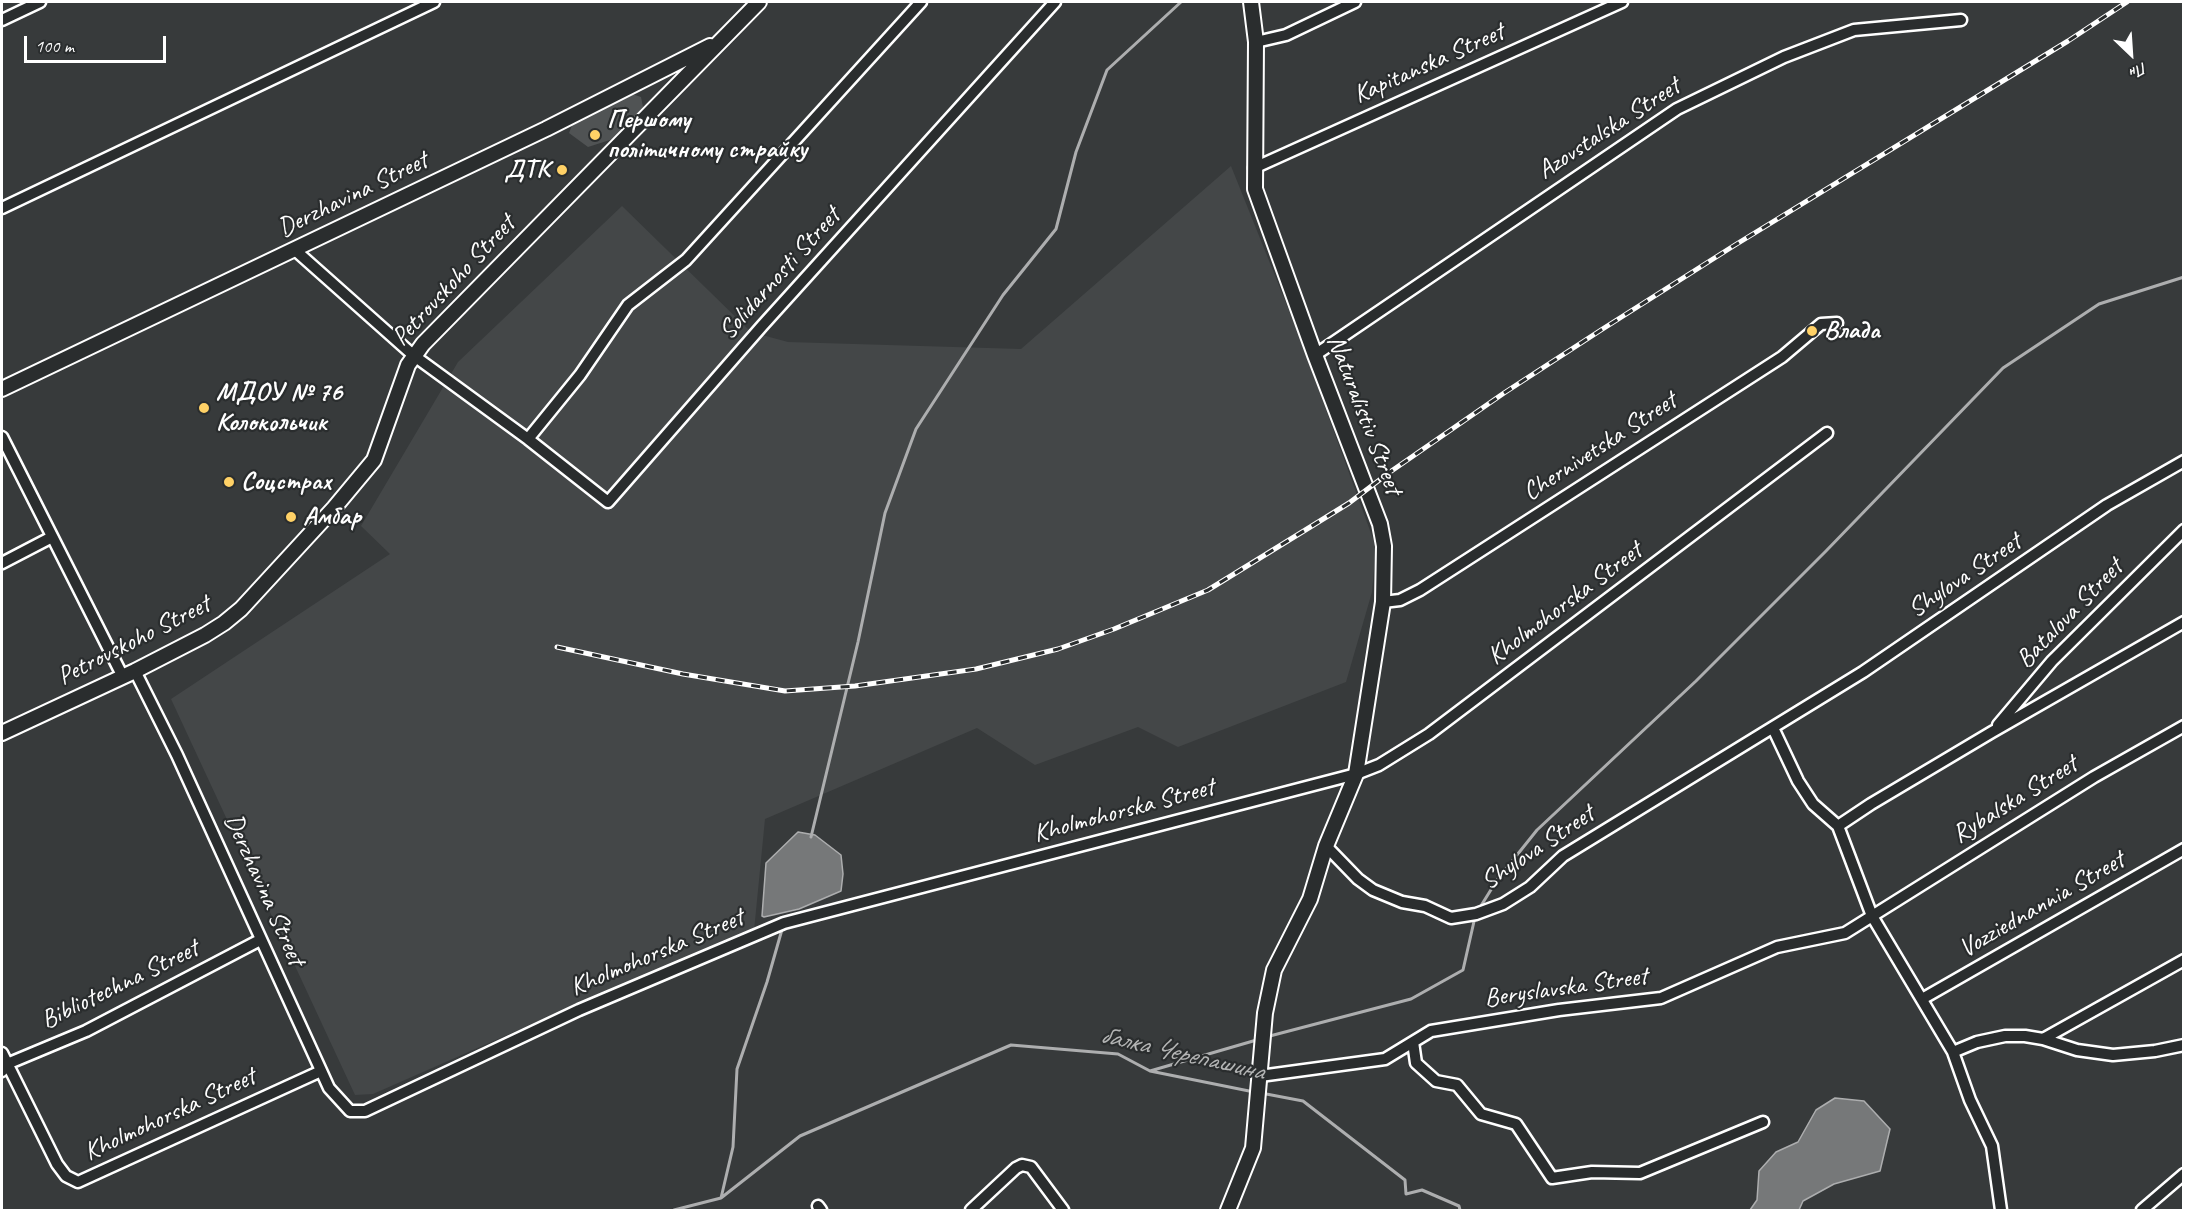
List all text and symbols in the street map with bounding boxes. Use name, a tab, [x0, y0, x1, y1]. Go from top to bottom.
street label: Kapitanska Street	[1349, 17, 1509, 111]
scale bar	[27, 24, 170, 62]
north arrow	[2101, 24, 2161, 84]
text: 100 m	[35, 35, 74, 57]
text: Пн	[2127, 58, 2150, 83]
street label: Azovstalska Street	[1532, 71, 1686, 187]
place label: Першому політичному страйку	[607, 104, 807, 166]
marker: Першому політичному страйку	[588, 128, 602, 142]
street label: Derzhavina Street	[273, 145, 433, 245]
place label: ДТК	[504, 154, 550, 186]
marker: ДТК	[555, 163, 569, 177]
street label: Solidarnosti Street	[712, 201, 848, 347]
street label: Petrovskoho Street	[386, 209, 522, 353]
place label: Влада	[1824, 315, 1880, 347]
marker: Влада	[1805, 324, 1819, 338]
street label: Naturalistiv Street	[1319, 331, 1409, 499]
place label: МДОУ № 76 Колокольчик	[216, 377, 342, 438]
street label: Chernivetska Street	[1517, 386, 1683, 508]
marker: МДОУ № 76 Колокольчик	[197, 401, 211, 415]
place label: Соцстрах	[241, 466, 331, 498]
marker: Соцстрах	[222, 475, 236, 489]
place label: Амбар	[303, 501, 361, 533]
marker: Амбар	[284, 510, 298, 524]
street label: Shylova Street	[1902, 527, 2028, 625]
street label: Kholmohorska Street	[1481, 536, 1649, 672]
street label: Batalova Street	[2010, 553, 2130, 675]
street label: Petrovskoho Street	[52, 589, 216, 693]
street label: Rybalska Street	[1947, 749, 2083, 851]
street label: Kholmohorska Street	[1030, 772, 1218, 850]
street label: Shylova Street	[1475, 799, 1601, 897]
street label: Derzhavina Street	[217, 809, 311, 971]
street label: Vozziednannia Street	[1954, 845, 2130, 965]
street label: Kholmohorska Street	[565, 902, 749, 1004]
street label: Bibliotechna Street	[36, 933, 204, 1037]
street label: Beryslavska Street	[1482, 961, 1650, 1015]
water label: балка Черепашина	[1097, 1019, 1267, 1089]
street label: Kholmohorska Street	[79, 1062, 261, 1168]

